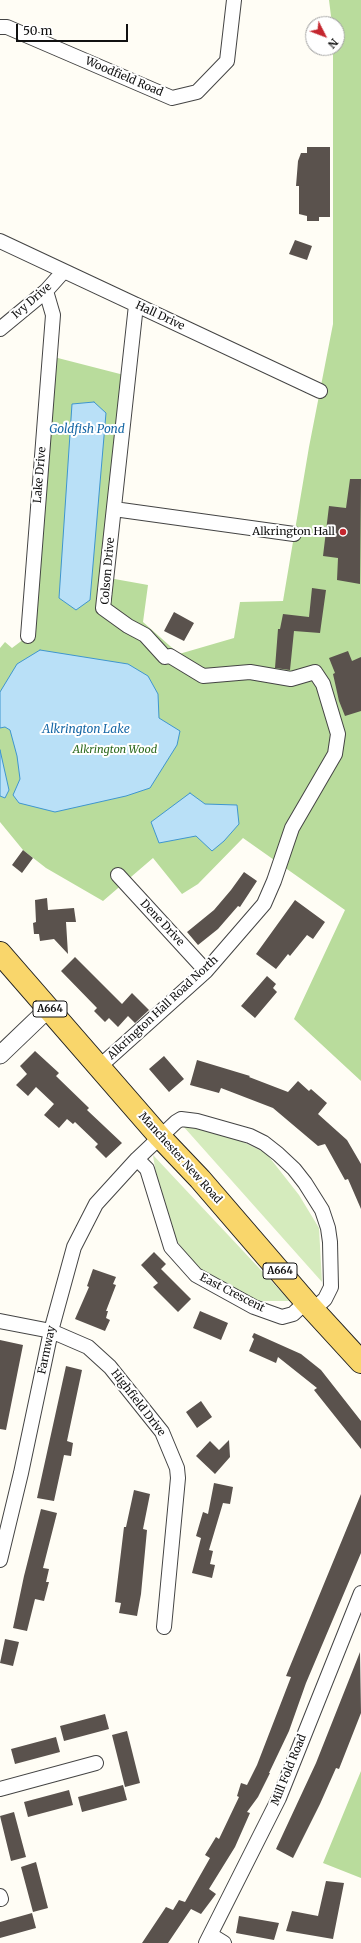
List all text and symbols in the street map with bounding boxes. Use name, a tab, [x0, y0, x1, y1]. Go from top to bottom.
scale bar	[18, 16, 130, 42]
north arrow	[305, 16, 345, 56]
text: 50 m	[23, 23, 52, 38]
text: N	[325, 35, 341, 51]
street label: Woodfield Road	[83, 55, 165, 99]
street label: Ivy Drive	[10, 280, 54, 322]
street label: Hall Drive	[133, 299, 187, 333]
water label: Goldfish Pond	[49, 423, 125, 437]
street label: Lake Drive	[31, 446, 49, 504]
place label: Alkrington Hall	[252, 525, 335, 539]
marker: Alkrington Hall	[338, 527, 348, 537]
street label: Colson Drive	[99, 537, 117, 605]
water label: Alkrington Lake	[42, 723, 130, 737]
park label: Alkrington Wood	[73, 743, 157, 757]
street label: Dene Drive	[137, 897, 187, 949]
street label: Alkrington Hall Road North	[105, 953, 221, 1063]
road number: A664	[33, 1001, 67, 1017]
street label: Manchester New Road	[136, 1110, 224, 1206]
road number: A664	[263, 1263, 297, 1279]
street label: East Crescent	[197, 1271, 267, 1315]
street label: Farmway	[35, 1325, 59, 1375]
street label: Highfield Drive	[108, 1367, 168, 1439]
street label: Mill Fold Road	[269, 1732, 309, 1808]

